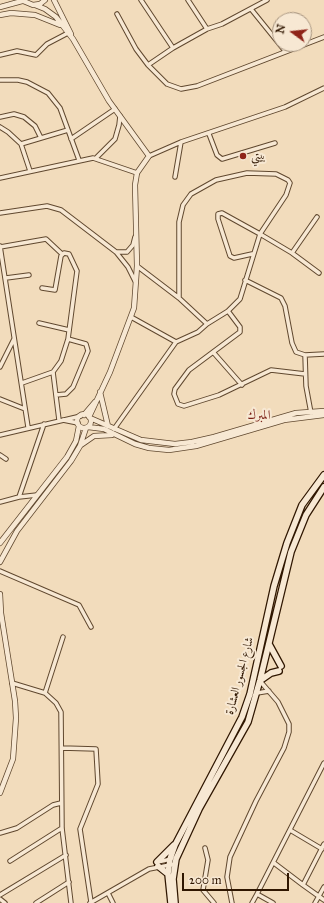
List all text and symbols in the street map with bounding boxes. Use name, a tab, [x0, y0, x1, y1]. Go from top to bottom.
north arrow	[272, 12, 312, 52]
text: N	[273, 23, 288, 35]
place label: بيتي	[251, 149, 265, 163]
marker: بيتي	[238, 151, 248, 161]
district label: المبرك	[247, 408, 271, 424]
street label: شارع الجسور العشارة	[223, 636, 257, 716]
scale bar	[184, 865, 291, 891]
text: 200 m	[189, 873, 222, 887]

